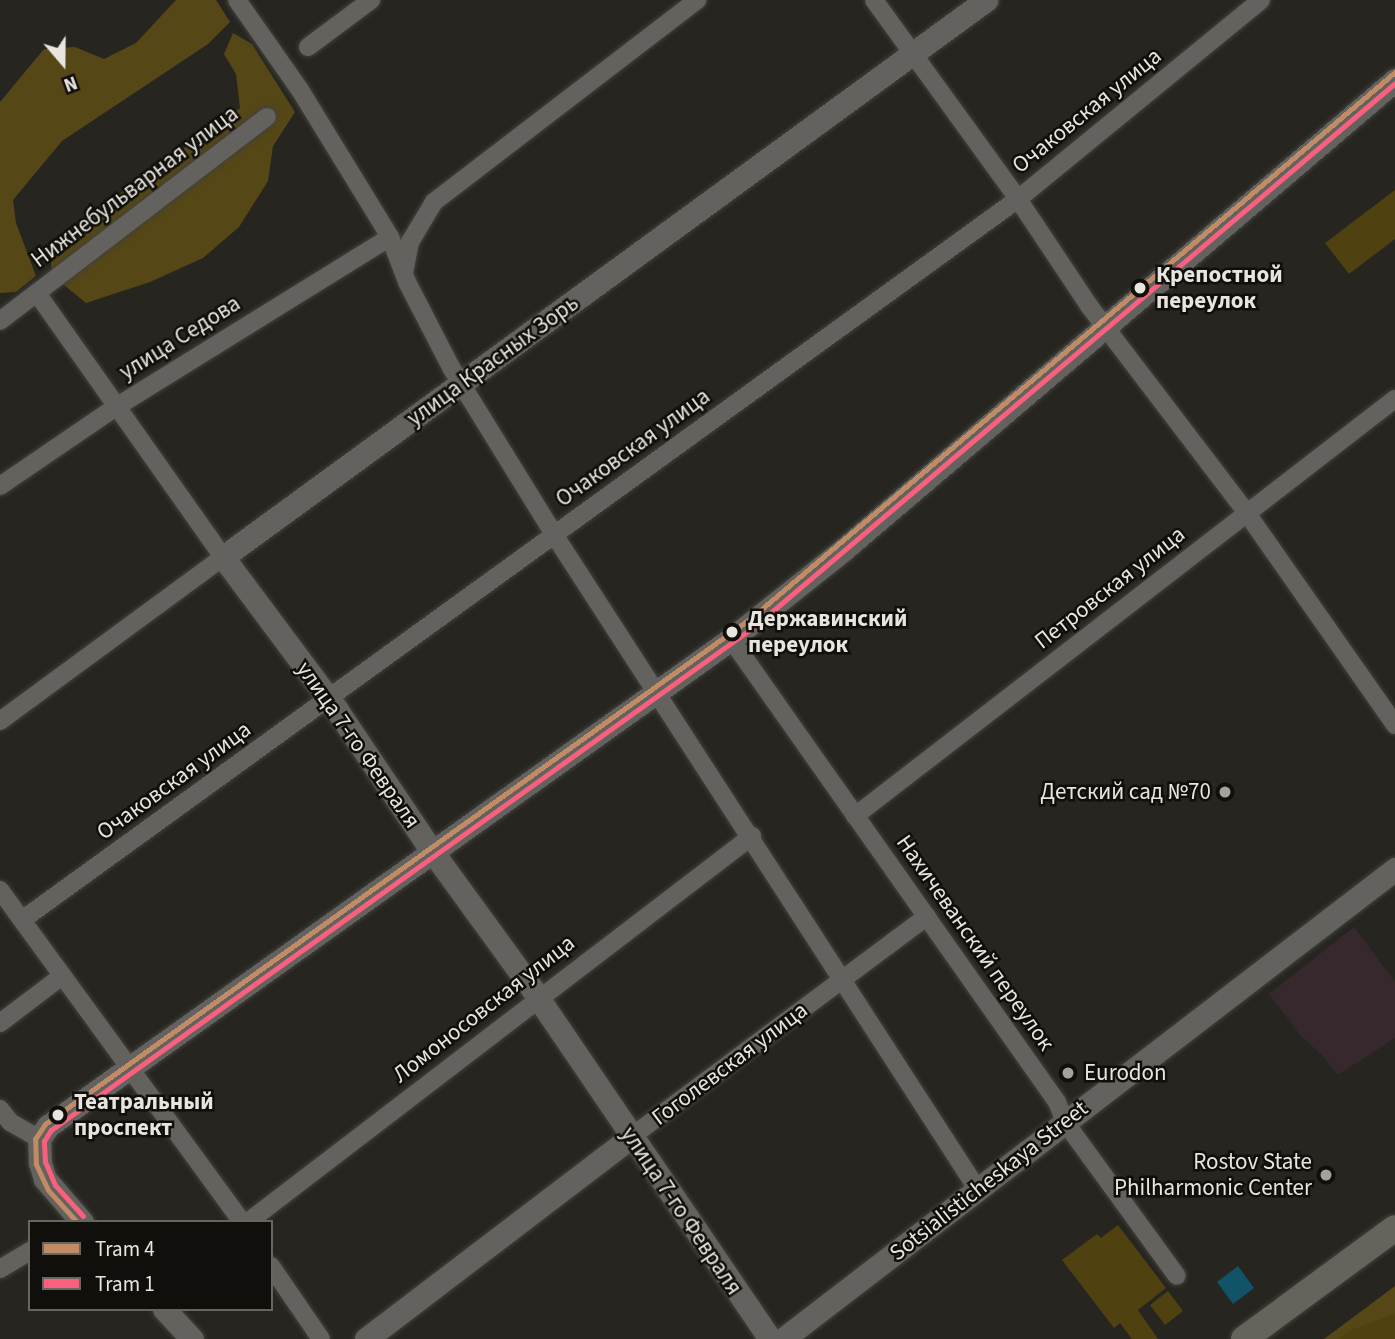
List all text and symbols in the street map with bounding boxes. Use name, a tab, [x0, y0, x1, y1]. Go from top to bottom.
north arrow	[28, 28, 98, 98]
street label: Очаковская улица	[1007, 42, 1167, 180]
text: N	[60, 68, 81, 98]
street label: Нижнебульварная улица	[26, 100, 244, 274]
place label: Крепостной переулок	[1156, 261, 1283, 315]
marker: Крепостной переулок	[1130, 278, 1150, 298]
street label: улица Седова	[114, 290, 246, 386]
street label: улица Красных Зорь	[402, 290, 584, 432]
street label: Очаковская улица	[551, 383, 715, 513]
street label: Петровская улица	[1029, 521, 1191, 655]
place label: Державинский переулок	[748, 605, 907, 659]
marker: Державинский переулок	[722, 622, 742, 642]
street label: улица 7-го Февраля	[290, 656, 426, 834]
street label: Очаковская улица	[92, 716, 256, 846]
place label: Детский сад №70	[1040, 778, 1211, 806]
marker: Детский сад №70	[1217, 784, 1233, 800]
street label: Нахичеванский переулок	[890, 830, 1060, 1056]
street label: Ломоносовская улица	[387, 929, 581, 1089]
street label: Гоголевская улица	[647, 996, 813, 1132]
place label: Eurodon	[1084, 1059, 1167, 1087]
marker: Eurodon	[1058, 1063, 1078, 1083]
place label: Театральный проспект	[74, 1088, 214, 1142]
street label: Sotsialisticheskaya Street	[884, 1095, 1094, 1267]
marker: Театральный проспект	[48, 1105, 68, 1125]
street label: улица 7-го Февраля	[614, 1122, 748, 1300]
place label: Rostov State Philharmonic Center	[1114, 1148, 1312, 1202]
marker: Rostov State Philharmonic Center	[1318, 1167, 1334, 1183]
legend	[28, 1220, 273, 1311]
text: Tram 4	[95, 1234, 155, 1264]
text: Tram 1	[95, 1269, 155, 1299]

